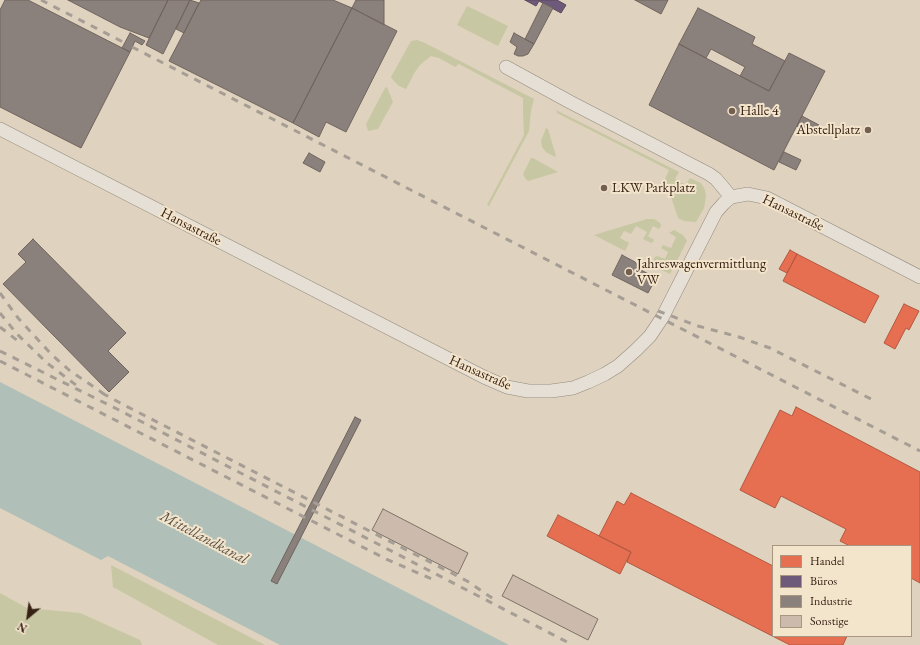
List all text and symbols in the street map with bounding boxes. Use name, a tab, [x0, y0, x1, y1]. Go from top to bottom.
place label: Halle 4	[740, 103, 779, 119]
marker: Halle 4	[727, 106, 737, 116]
place label: Abstellplatz	[796, 122, 860, 138]
marker: Abstellplatz	[863, 125, 873, 135]
place label: LKW Parkplatz	[612, 180, 695, 196]
marker: LKW Parkplatz	[599, 183, 609, 193]
street label: Hansastraße	[760, 191, 826, 235]
street label: Hansastraße	[158, 205, 224, 249]
place label: Jahreswagenvermittlung VW	[637, 256, 766, 288]
marker: Jahreswagenvermittlung VW	[624, 267, 634, 277]
street label: Hansastraße	[446, 352, 514, 394]
water label: Mittellandkanal	[157, 507, 251, 569]
legend	[772, 545, 912, 637]
text: Handel	[810, 553, 844, 569]
text: Büros	[810, 573, 837, 589]
text: Industrie	[810, 593, 852, 609]
north arrow	[8, 597, 48, 637]
text: Sonstige	[810, 613, 848, 629]
text: N	[15, 619, 29, 636]

